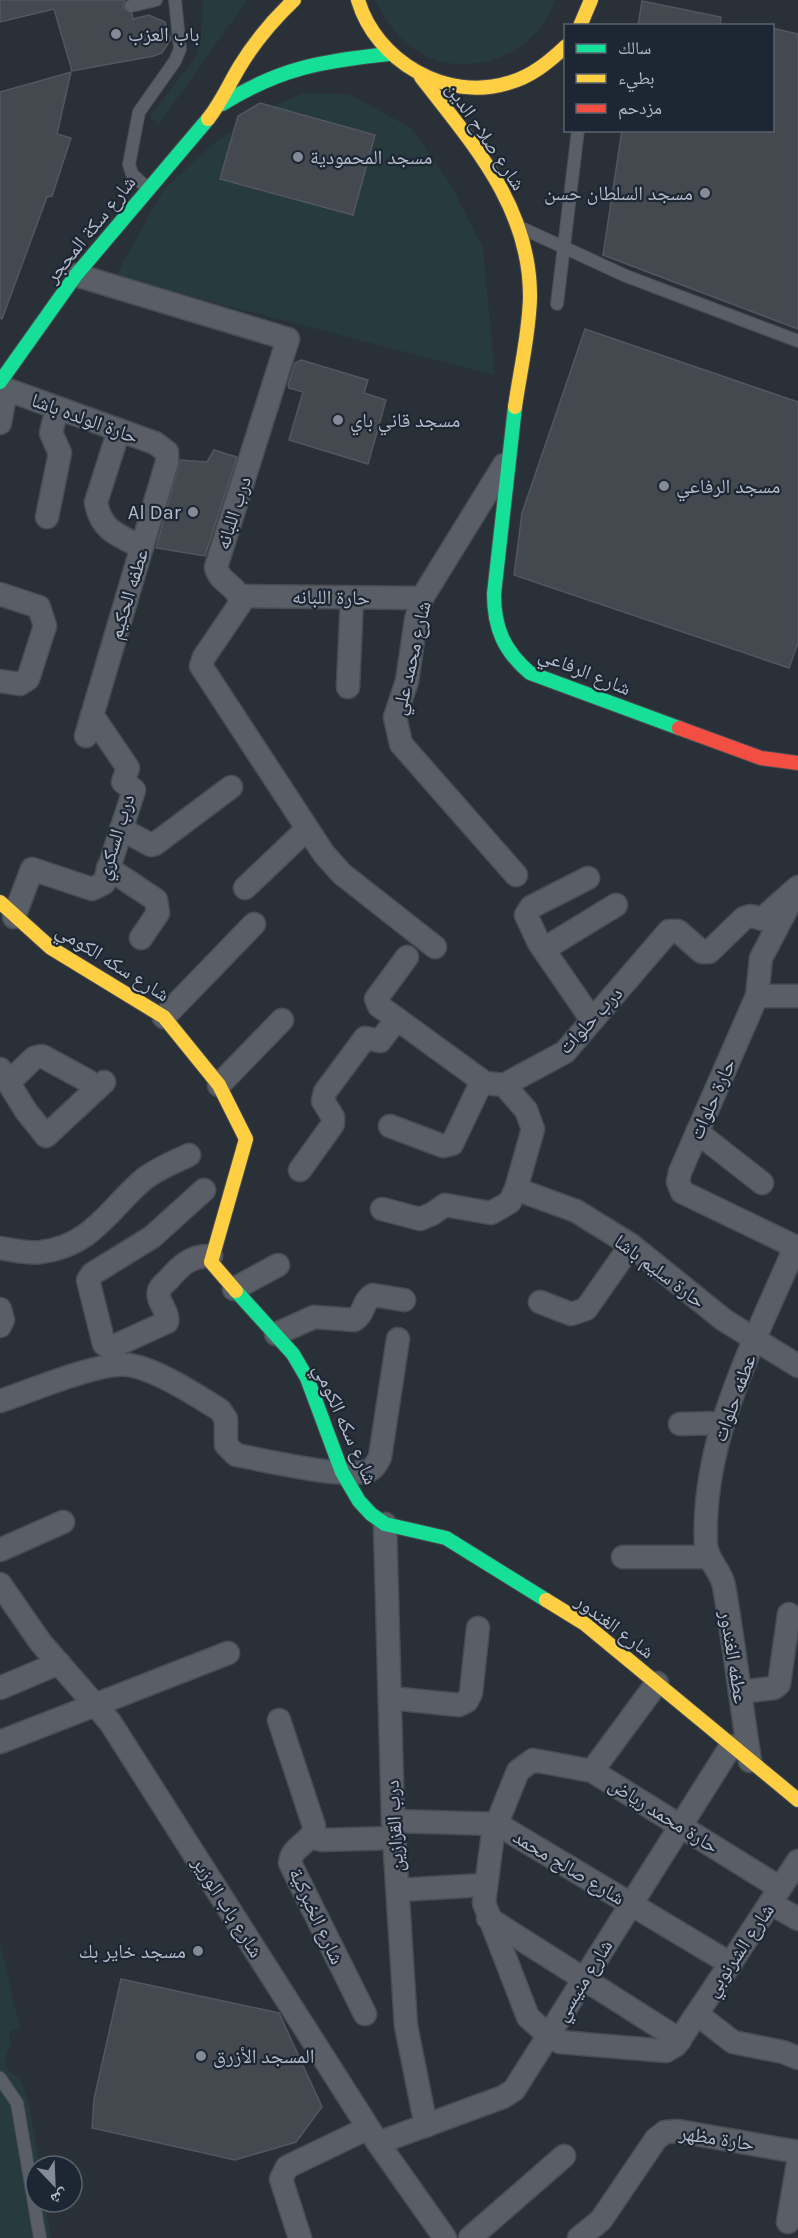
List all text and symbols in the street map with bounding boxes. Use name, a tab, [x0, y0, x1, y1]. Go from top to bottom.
place label: باب العزب	[128, 23, 200, 46]
legend	[564, 24, 774, 132]
marker: باب العزب	[109, 27, 123, 41]
text: سالك	[618, 37, 651, 59]
text: بطيء	[618, 67, 655, 93]
street label: شارع صلاح الدين	[440, 78, 530, 195]
text: مزدحم	[618, 97, 662, 120]
place label: مسجد المحمودية	[310, 146, 432, 169]
marker: مسجد المحمودية	[291, 150, 305, 164]
street label: شارع سكة المحجر	[40, 171, 141, 289]
place label: مسجد السلطان حسن	[544, 182, 693, 205]
marker: مسجد السلطان حسن	[698, 186, 712, 200]
street label: حارة الولده باشا	[28, 388, 142, 449]
place label: مسجد قاني باي	[350, 409, 460, 436]
marker: مسجد قاني باي	[331, 413, 345, 427]
street label: درب اللبانه	[211, 474, 256, 553]
place label: مسجد الرفاعي	[676, 475, 780, 502]
marker: مسجد الرفاعي	[657, 479, 671, 493]
place label: Al Dar	[128, 501, 182, 524]
marker: Al Dar	[186, 505, 200, 519]
street label: عطفه الحكيم	[104, 546, 155, 643]
street label: حارة اللبانه	[292, 585, 370, 610]
street label: شارع محمد علي	[387, 599, 440, 718]
street label: شارع الرفاعي	[534, 643, 634, 704]
street label: درب السكري	[92, 792, 143, 884]
street label: شارع سكه الكومي	[50, 918, 174, 1010]
street label: درب حلوات	[554, 982, 627, 1059]
street label: حارة حلوات	[685, 1055, 740, 1143]
street label: حارة سليم باشا	[609, 1230, 710, 1315]
street label: عطفه حلوات	[708, 1351, 761, 1445]
street label: شارع سكه الكومي	[305, 1360, 382, 1490]
street label: شارع الغندور	[569, 1589, 659, 1664]
street label: عطفه الغندور	[715, 1608, 752, 1705]
street label: حارة محمد رياض	[605, 1773, 723, 1858]
street label: درب القزازين	[381, 1779, 408, 1873]
street label: شارع صالح محمد	[508, 1825, 629, 1911]
street label: شارع باب الوزير	[186, 1852, 268, 1962]
street label: شارع الخبركية	[283, 1864, 349, 1968]
street label: شارع الشرنوبي	[700, 1899, 782, 2003]
street label: شارع منيسي	[549, 1935, 621, 2028]
place label: مسجد خاير بك	[78, 1940, 186, 1963]
marker: مسجد خاير بك	[191, 1944, 205, 1958]
place label: المسجد الأزرق	[213, 2045, 315, 2068]
marker: المسجد الأزرق	[194, 2049, 208, 2063]
street label: حارة مظهر	[677, 2121, 756, 2156]
north arrow	[24, 2154, 84, 2214]
text: ش	[48, 2185, 71, 2209]

